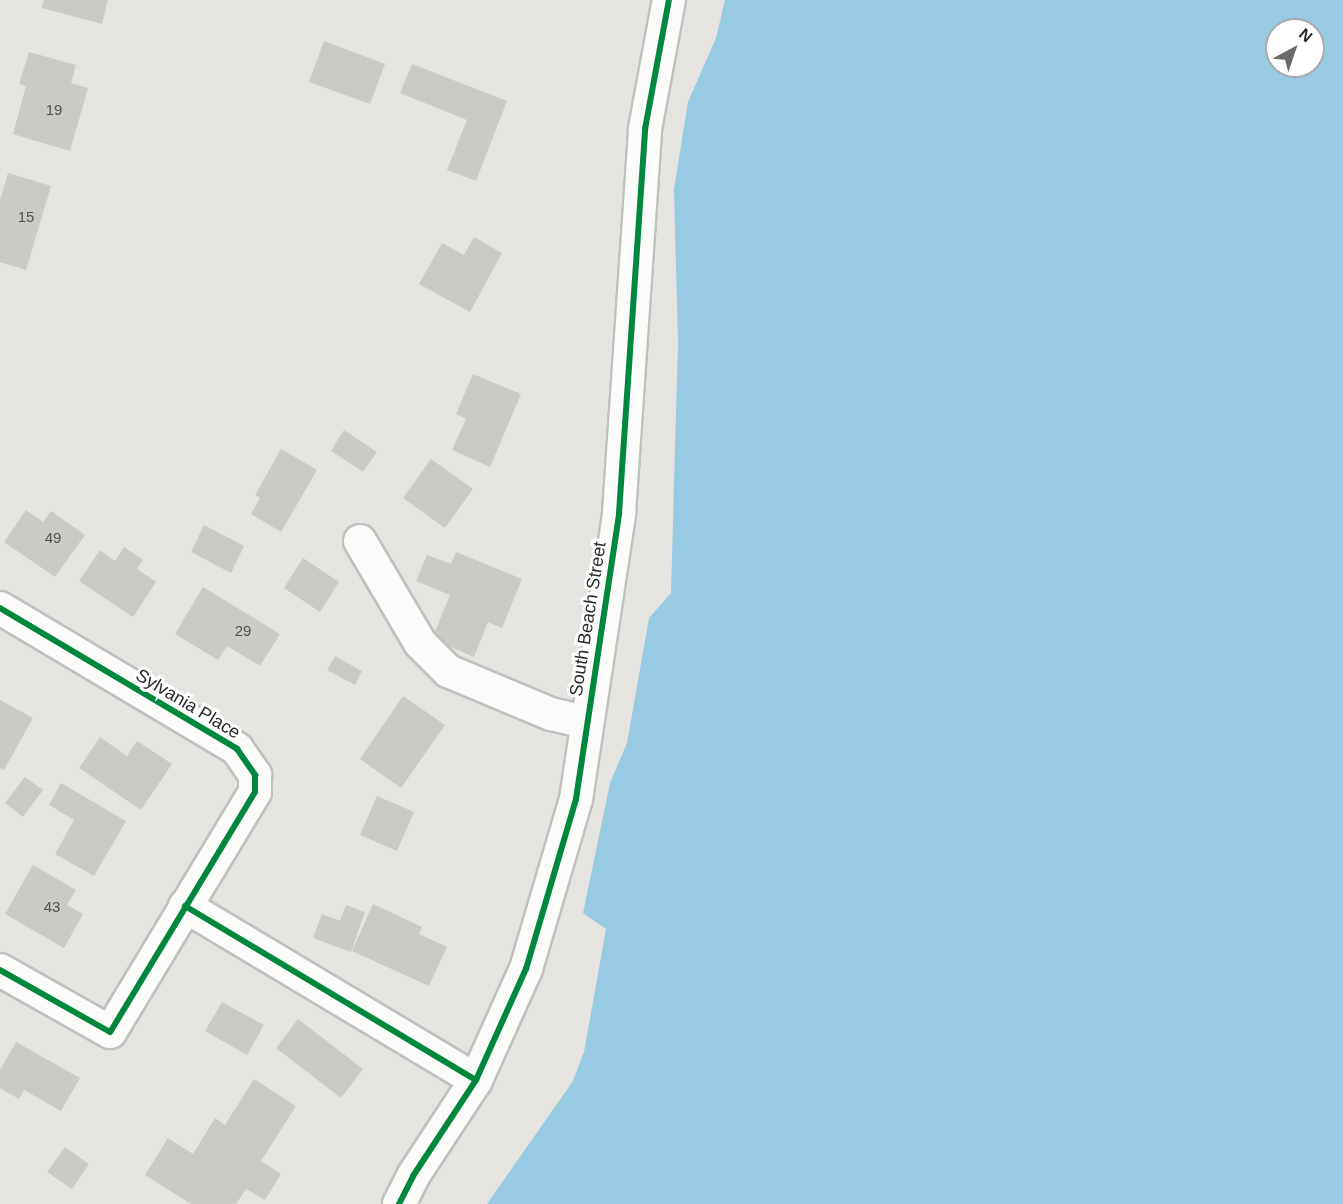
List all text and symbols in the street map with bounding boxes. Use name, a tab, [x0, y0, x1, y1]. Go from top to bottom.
north arrow	[1265, 18, 1325, 78]
text: N	[1296, 25, 1315, 46]
house number: 19	[46, 101, 62, 119]
house number: 15	[18, 208, 34, 226]
house number: 49	[45, 529, 61, 547]
street label: South Beach Street	[565, 540, 611, 698]
house number: 29	[235, 622, 251, 640]
street label: Sylvania Place	[132, 664, 244, 744]
house number: 43	[44, 898, 60, 916]

